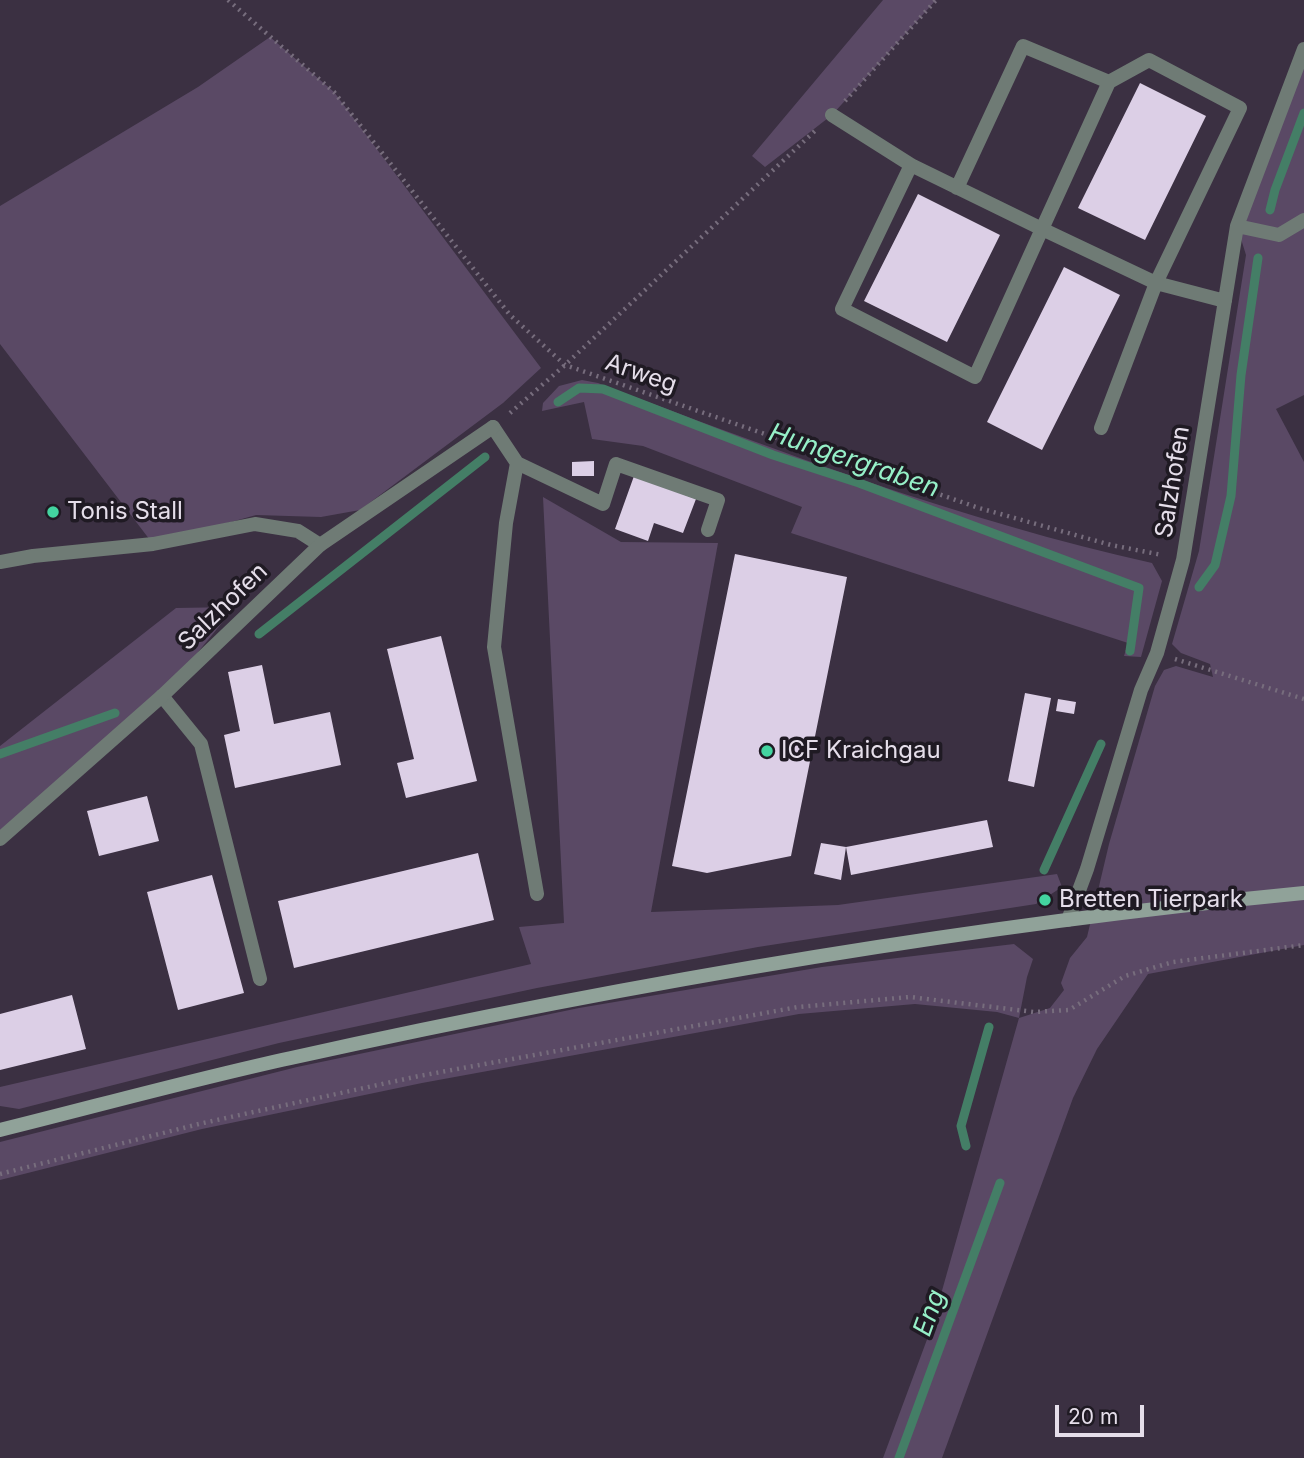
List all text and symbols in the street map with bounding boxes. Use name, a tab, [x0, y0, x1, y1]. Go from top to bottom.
street label: Arweg	[601, 348, 681, 400]
water label: Hungergraben	[765, 417, 943, 505]
street label: Salzhofen	[1150, 424, 1196, 540]
place label: Tonis Stall	[67, 498, 183, 526]
marker: Tonis Stall	[45, 504, 61, 520]
street label: Salzhofen	[172, 557, 274, 657]
place label: ICF Kraichgau	[781, 737, 941, 765]
marker: ICF Kraichgau	[759, 743, 775, 759]
place label: Bretten Tierpark	[1059, 886, 1243, 914]
marker: Bretten Tierpark	[1037, 892, 1053, 908]
water label: Eng	[907, 1286, 953, 1340]
scale bar	[1059, 1392, 1148, 1436]
text: 20 m	[1068, 1404, 1118, 1429]

